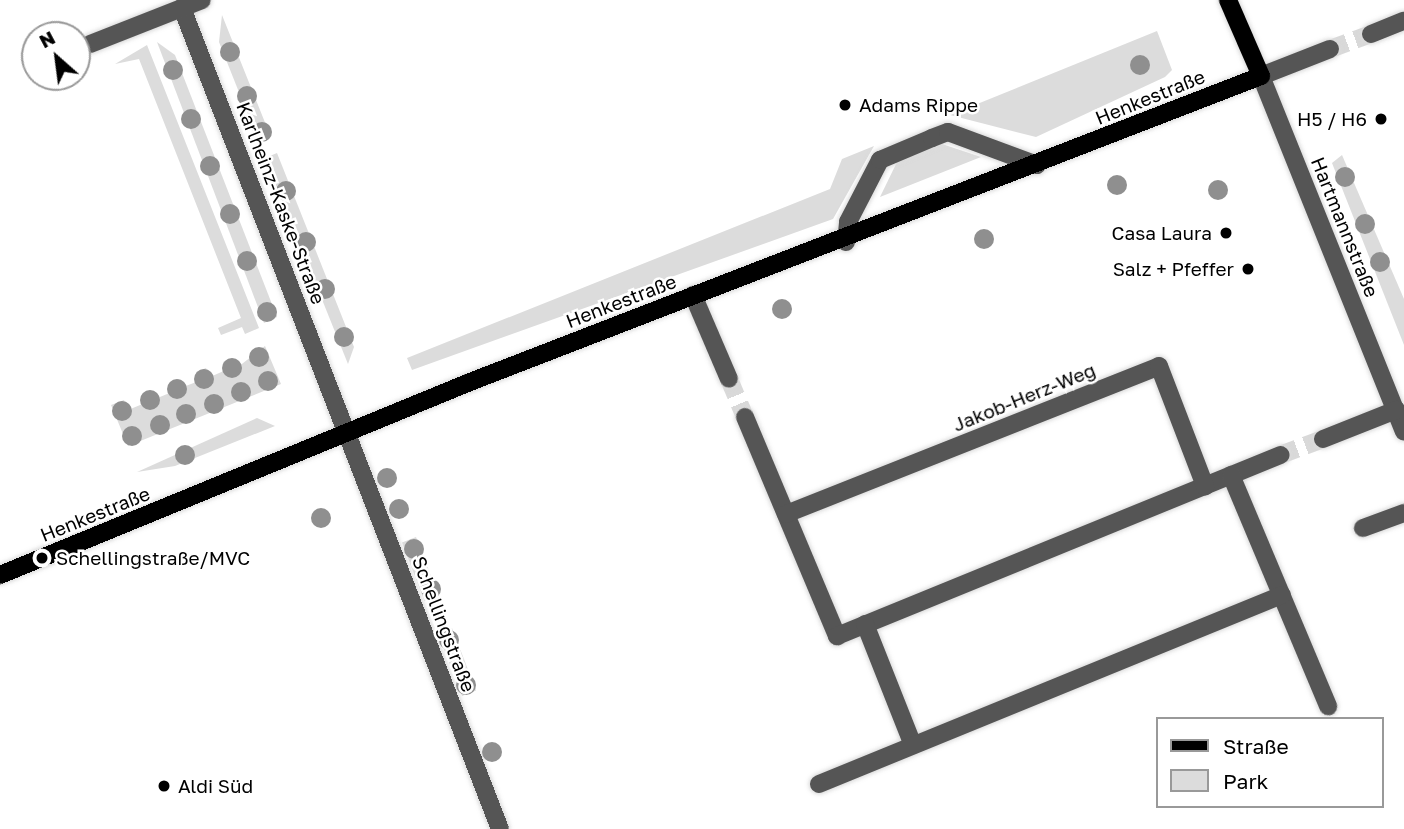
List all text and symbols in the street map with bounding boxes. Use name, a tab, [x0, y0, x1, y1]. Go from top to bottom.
north arrow	[21, 21, 91, 91]
text: N	[35, 25, 59, 52]
street label: Henkestraße	[1092, 65, 1208, 129]
place label: Adams Rippe	[859, 94, 978, 116]
marker: Adams Rippe	[837, 97, 853, 113]
street label: Karlheinz-Kaske-Straße	[232, 99, 330, 307]
place label: H5 / H6	[1297, 108, 1367, 130]
marker: H5 / H6	[1373, 111, 1389, 127]
street label: Hartmannstraße	[1306, 154, 1384, 300]
place label: Casa Laura	[1112, 222, 1212, 244]
marker: Casa Laura	[1218, 225, 1234, 241]
place label: Salz + Pfeffer	[1113, 258, 1234, 280]
marker: Salz + Pfeffer	[1240, 261, 1256, 277]
street label: Henkestraße	[563, 270, 679, 332]
street label: Jakob-Herz-Weg	[949, 358, 1099, 436]
street label: Henkestraße	[37, 482, 153, 546]
place label: Schellingstraße/MVC	[56, 547, 250, 569]
marker: Schellingstraße/MVC	[34, 550, 50, 566]
street label: Schellingstraße	[408, 553, 480, 695]
legend	[1156, 717, 1383, 808]
text: Straße	[1223, 733, 1289, 759]
text: Park	[1223, 768, 1268, 794]
place label: Aldi Süd	[178, 775, 253, 797]
marker: Aldi Süd	[156, 778, 172, 794]

